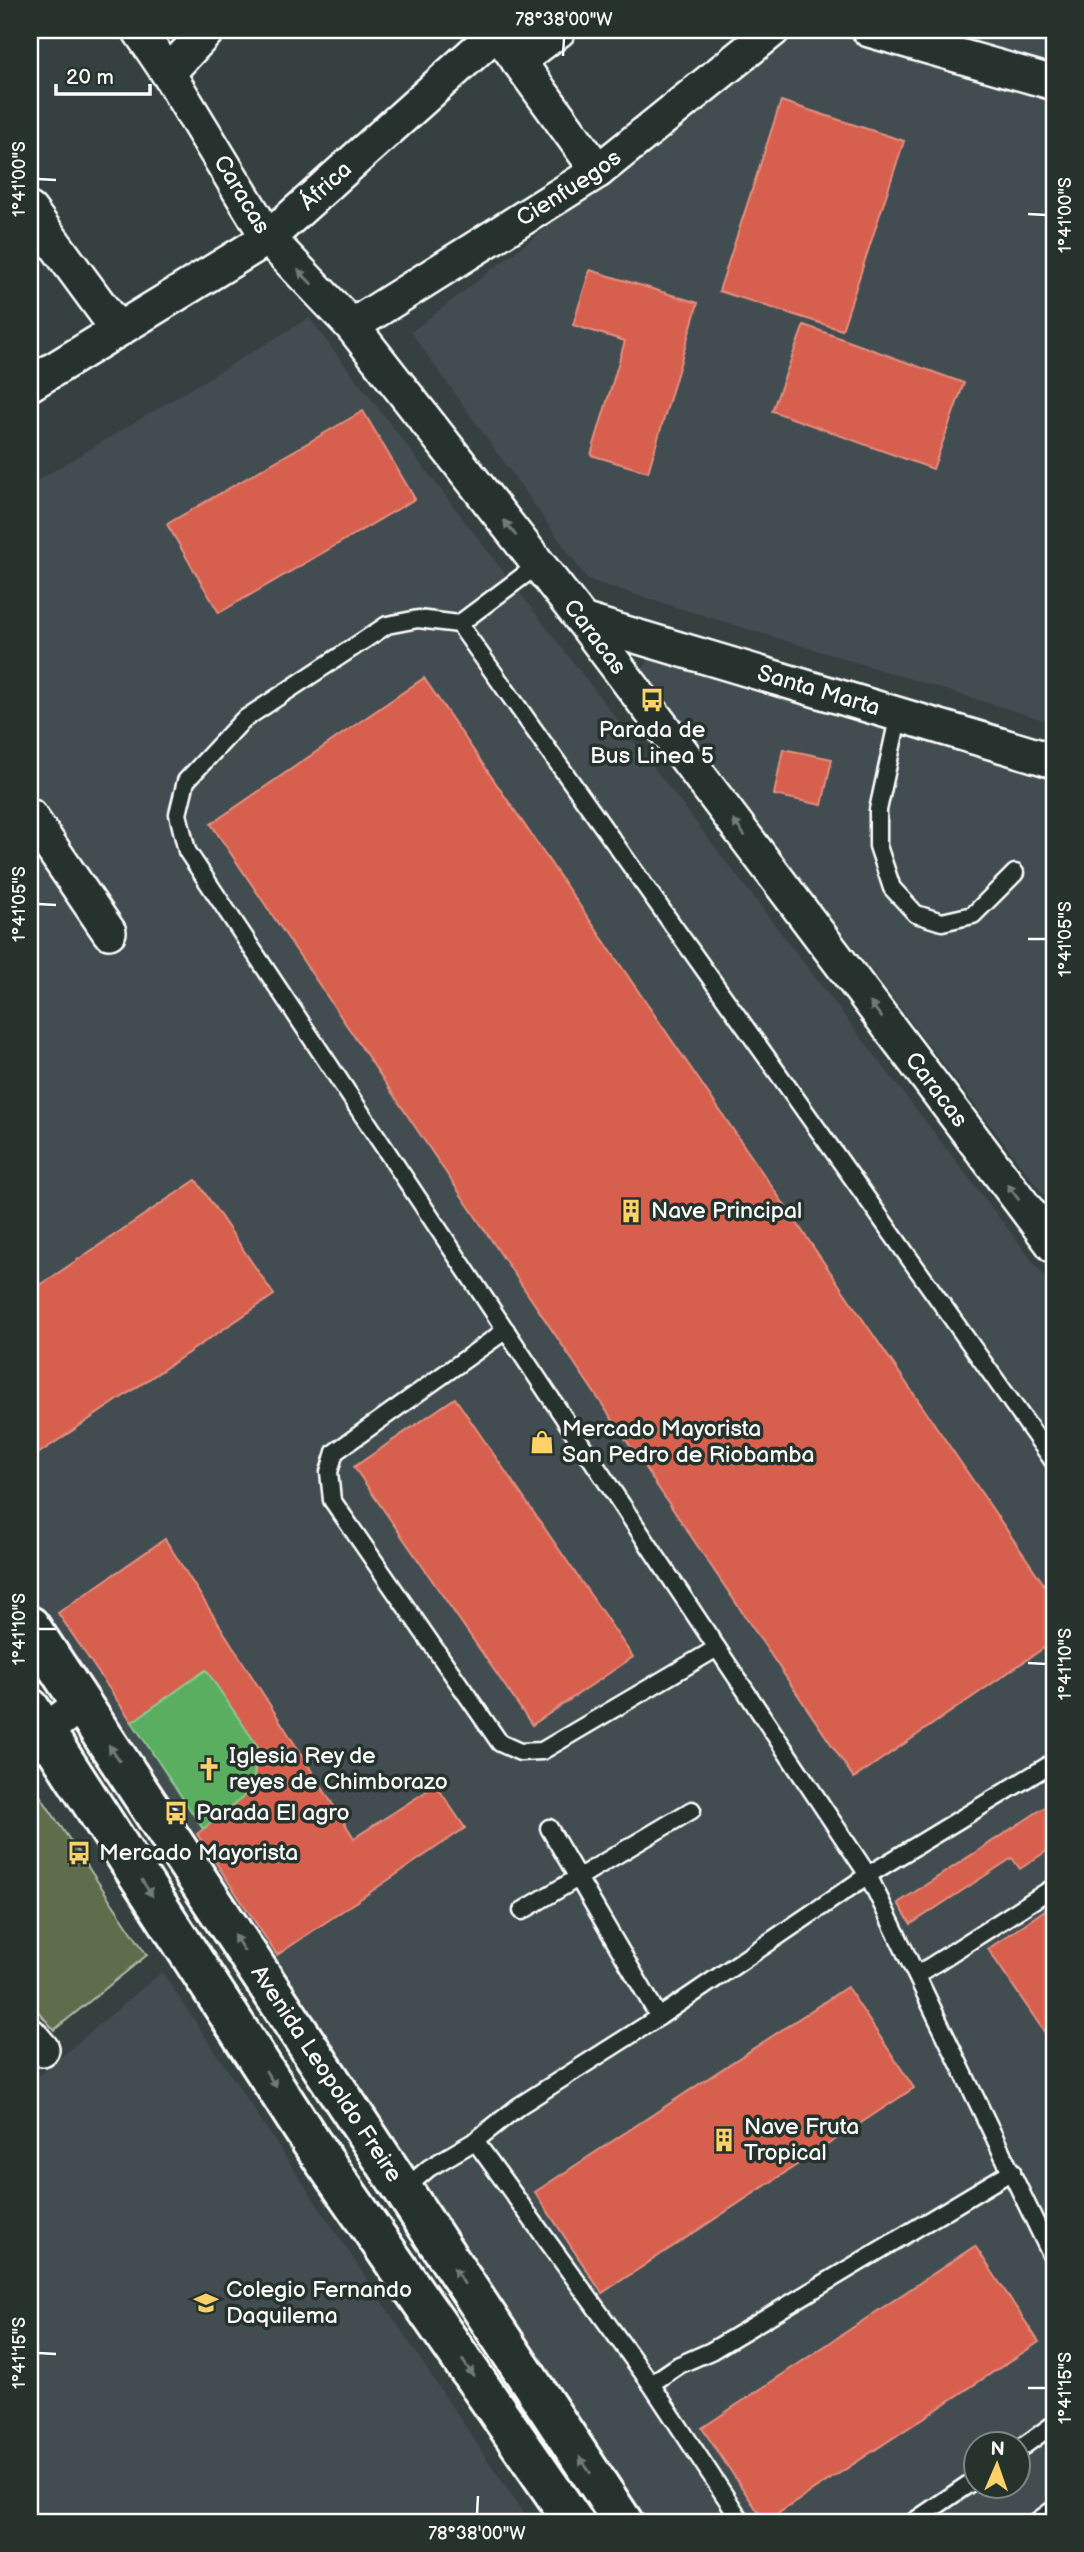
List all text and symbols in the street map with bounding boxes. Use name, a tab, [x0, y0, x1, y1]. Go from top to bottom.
text: 78°38'00"W	[515, 9, 613, 30]
scale bar	[56, 52, 150, 96]
text: 20 m	[66, 65, 114, 90]
text: 1°41'00"S	[9, 141, 30, 217]
street label: Cienfuegos	[511, 144, 627, 233]
street label: Caracas	[207, 150, 276, 239]
street label: África	[294, 155, 358, 217]
text: 1°41'00"S	[1055, 177, 1076, 253]
one-way arrow	[298, 269, 314, 286]
one-way arrow	[503, 519, 518, 536]
street label: Caracas	[557, 594, 632, 680]
street label: Santa Marta	[754, 659, 883, 722]
bus stop icon: Parada de Bus Linea 5	[638, 686, 666, 714]
place label: Parada de Bus Linea 5	[590, 716, 714, 770]
one-way arrow	[732, 820, 747, 838]
text: 1°41'05"S	[9, 866, 30, 942]
text: 1°41'05"S	[1055, 901, 1076, 977]
one-way arrow	[870, 1001, 884, 1019]
street label: Caracas	[899, 1047, 974, 1133]
one-way arrow	[1007, 1183, 1021, 1201]
building icon: Nave Principal	[617, 1197, 645, 1225]
place label: Nave Principal	[651, 1197, 802, 1225]
place label: Mercado Mayorista San Pedro de Riobamba	[562, 1415, 815, 1469]
shop icon: Mercado Mayorista San Pedro de Riobamba	[528, 1428, 556, 1456]
text: 1°41'10"S	[9, 1593, 30, 1665]
text: 1°41'10"S	[1055, 1628, 1076, 1700]
place label: Iglesia Rey de reyes de Chimborazo	[229, 1742, 448, 1796]
one-way arrow	[107, 1743, 120, 1763]
church icon: Iglesia Rey de reyes de Chimborazo	[195, 1755, 223, 1783]
bus stop icon: Parada El agro	[162, 1799, 190, 1827]
place label: Parada El agro	[196, 1799, 350, 1827]
bus stop icon: Mercado Mayorista	[65, 1839, 93, 1867]
place label: Mercado Mayorista	[99, 1839, 298, 1867]
one-way arrow	[140, 1879, 153, 1898]
one-way arrow	[232, 1933, 245, 1953]
street label: Avenida Leopoldo Freire	[245, 1960, 408, 2187]
one-way arrow	[264, 2070, 277, 2089]
place label: Nave Fruta Tropical	[744, 2113, 859, 2167]
building icon: Nave Fruta Tropical	[710, 2126, 738, 2154]
one-way arrow	[452, 2267, 466, 2285]
place label: Colegio Fernando Daquilema	[226, 2276, 412, 2330]
school or university icon: Colegio Fernando Daquilema	[192, 2289, 220, 2317]
text: 1°41'15"S	[9, 2317, 30, 2389]
text: 1°41'15"S	[1055, 2352, 1076, 2424]
one-way arrow	[461, 2359, 474, 2378]
north arrow	[962, 2430, 1032, 2500]
text: N	[990, 2438, 1005, 2461]
one-way arrow	[579, 2456, 592, 2475]
text: 78°38'00"W	[428, 2523, 526, 2544]

